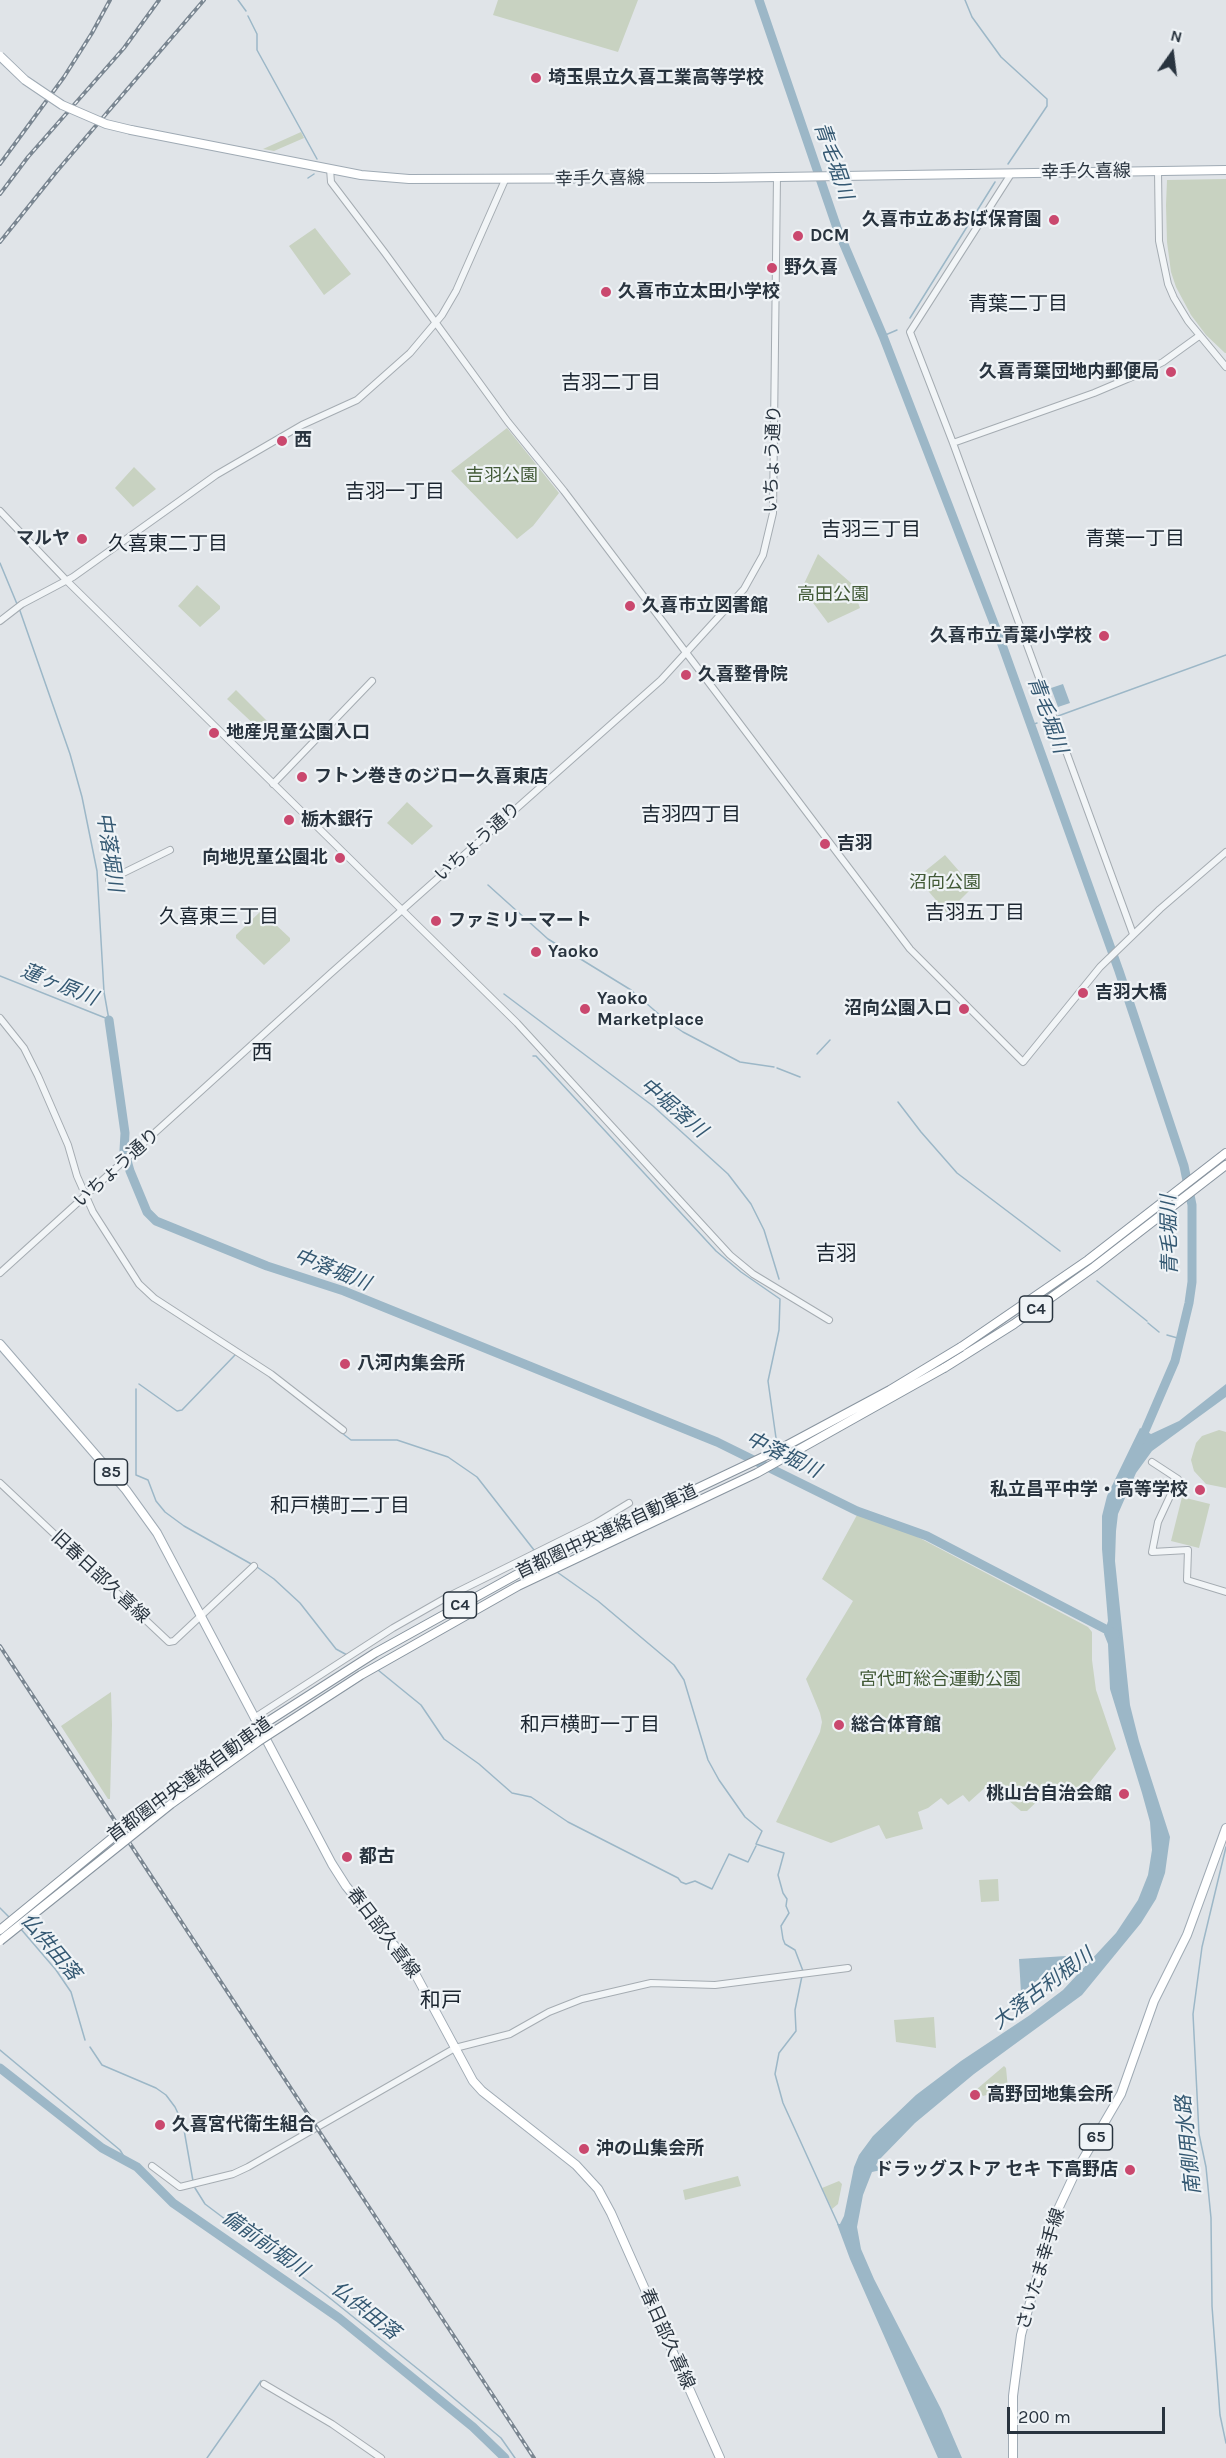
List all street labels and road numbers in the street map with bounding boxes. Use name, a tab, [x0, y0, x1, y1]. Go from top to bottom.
street label: 幸手久喜線	[1041, 160, 1131, 184]
street label: 幸手久喜線	[555, 167, 645, 191]
street label: いちょう通り	[760, 405, 786, 513]
street label: いちょう通り	[431, 798, 525, 886]
street label: いちょう通り	[70, 1124, 164, 1212]
road number: C4	[1020, 1296, 1052, 1322]
road number: 85	[94, 1459, 128, 1485]
street label: 首都圏中央連絡自動車道	[513, 1480, 701, 1584]
street label: 旧春日部久喜線	[47, 1526, 153, 1628]
road number: C4	[444, 1592, 476, 1618]
street label: 首都圏中央連絡自動車道	[104, 1713, 276, 1847]
street label: 春日部久喜線	[342, 1883, 424, 1983]
road number: 65	[1080, 2124, 1112, 2150]
street label: さいたま幸手線	[1012, 2206, 1070, 2332]
street label: 春日部久喜線	[635, 2285, 699, 2393]

